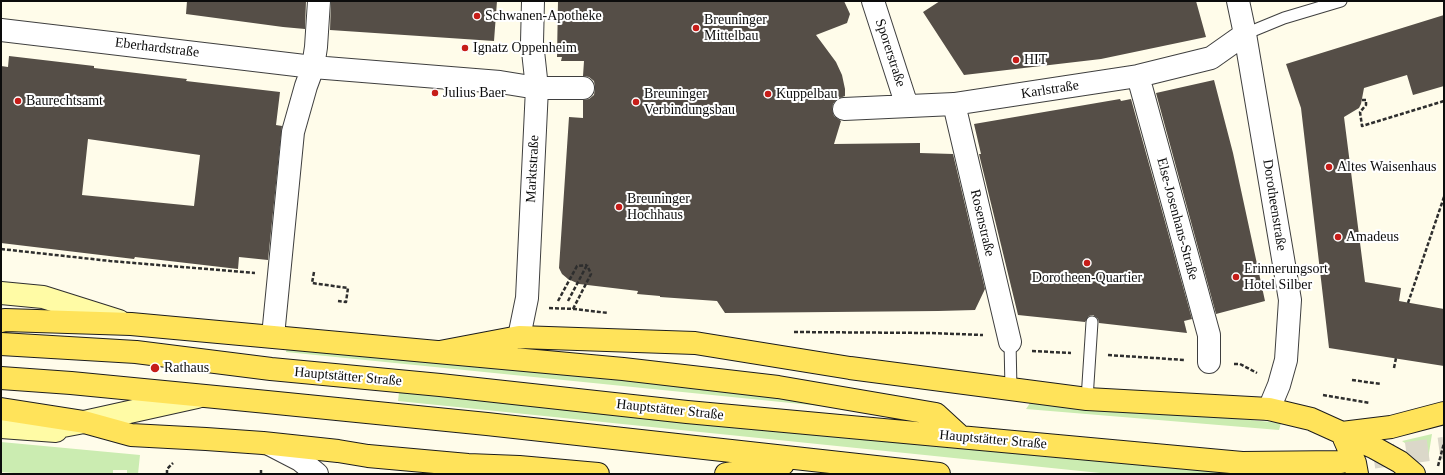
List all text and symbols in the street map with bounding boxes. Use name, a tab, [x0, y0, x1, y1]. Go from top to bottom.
place label: Schwanen-Apotheke	[485, 8, 602, 24]
marker: Schwanen-Apotheke	[472, 11, 482, 21]
place label: Breuninger Mittelbau	[704, 12, 767, 44]
street label: Sporerstraße	[871, 17, 909, 89]
marker: Breuninger Mittelbau	[691, 23, 701, 33]
street label: Eberhardstraße	[114, 34, 200, 62]
place label: Ignatz Oppenheim	[473, 40, 577, 56]
marker: Ignatz Oppenheim	[460, 43, 470, 53]
place label: HIT	[1024, 52, 1047, 68]
marker: HIT	[1011, 55, 1021, 65]
street label: Karlstraße	[1020, 77, 1080, 103]
place label: Julius Baer	[443, 85, 506, 101]
place label: Breuninger Verbindungsbau	[644, 86, 735, 118]
place label: Kuppelbau	[776, 86, 837, 102]
marker: Julius Baer	[430, 88, 440, 98]
marker: Kuppelbau	[763, 89, 773, 99]
place label: Baurechtsamt	[26, 93, 103, 109]
marker: Baurechtsamt	[13, 96, 23, 106]
marker: Breuninger Verbindungsbau	[631, 97, 641, 107]
street label: Marktstraße	[523, 135, 543, 203]
street label: Else-Josenhans-Straße	[1153, 156, 1201, 282]
street label: Dorotheenstraße	[1258, 158, 1290, 252]
place label: Altes Waisenhaus	[1337, 159, 1437, 175]
marker: Altes Waisenhaus	[1324, 162, 1334, 172]
street label: Rosenstraße	[966, 188, 998, 258]
place label: Breuninger Hochhaus	[627, 191, 690, 224]
marker: Breuninger Hochhaus	[614, 202, 624, 212]
place label: Amadeus	[1346, 229, 1399, 245]
marker: Amadeus	[1333, 232, 1343, 242]
marker: Dorotheen-Quartier	[1082, 258, 1092, 268]
place label: Erinnerungsort Hotel Silber	[1244, 261, 1328, 294]
place label: Dorotheen-Quartier	[1032, 270, 1142, 286]
marker: Erinnerungsort Hotel Silber	[1231, 272, 1241, 282]
place label: Rathaus	[164, 360, 209, 376]
marker: Rathaus	[149, 362, 161, 374]
street label: Hauptstätter Straße	[294, 364, 402, 390]
street label: Hauptstätter Straße	[616, 396, 724, 424]
street label: Hauptstätter Straße	[939, 427, 1047, 453]

